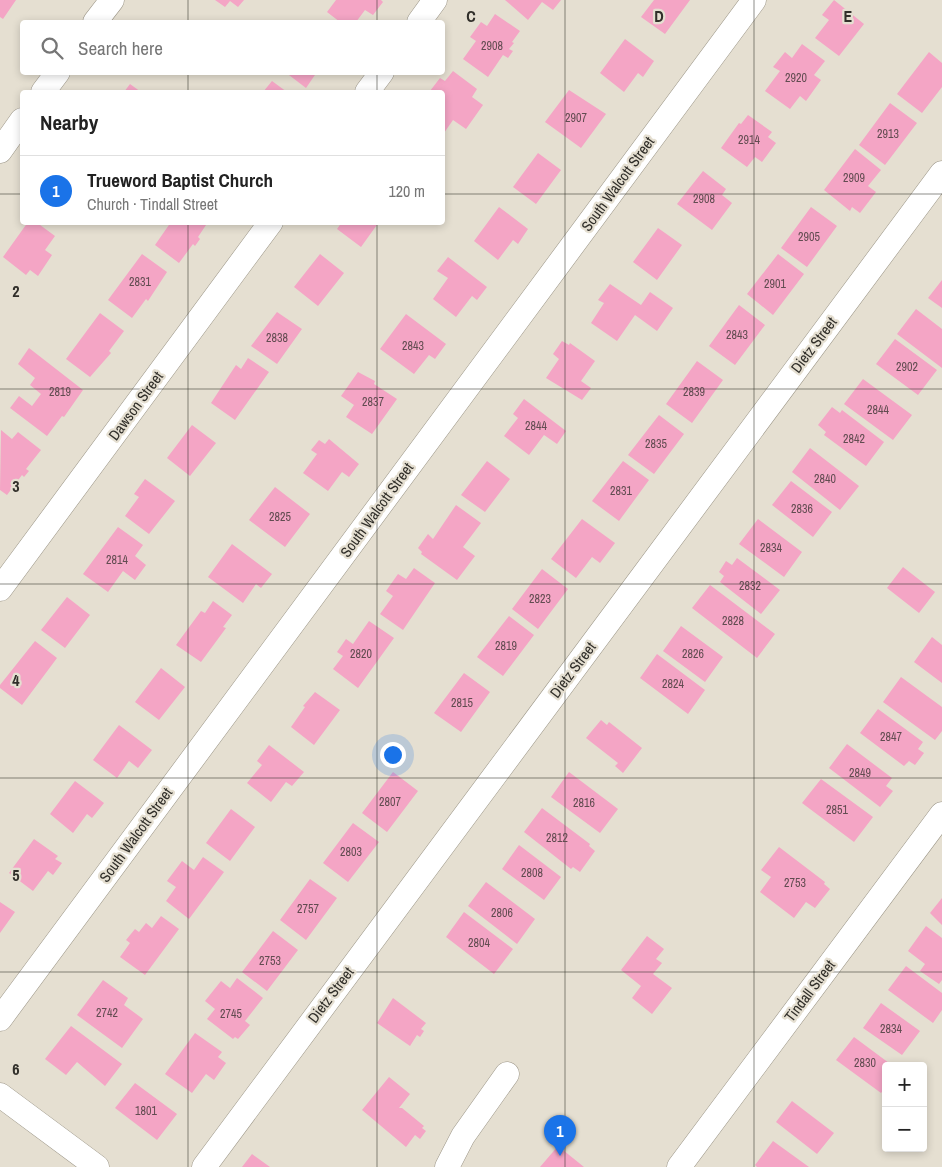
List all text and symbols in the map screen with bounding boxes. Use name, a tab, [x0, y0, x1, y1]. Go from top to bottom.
text: C	[466, 5, 476, 27]
text: D	[654, 5, 664, 27]
text: E	[844, 5, 853, 27]
search box	[20, 20, 445, 75]
icon: search	[38, 34, 66, 62]
text: Search here	[78, 35, 163, 61]
house number: 2908	[481, 38, 503, 54]
house number: 2920	[785, 70, 807, 86]
text: Nearby	[40, 108, 98, 137]
house number: 2907	[565, 110, 587, 126]
house number: 2913	[877, 126, 899, 142]
street label: South Walcott Street	[576, 132, 659, 235]
house number: 2914	[738, 132, 760, 148]
text: Trueword Baptist Church	[87, 167, 273, 193]
house number: 2909	[843, 170, 865, 186]
text: 1	[52, 180, 60, 202]
text: 120 m	[389, 180, 425, 202]
house number: 2908	[693, 191, 715, 207]
text: Church · Tindall Street	[87, 193, 218, 215]
house number: 2905	[798, 229, 820, 245]
house number: 2831	[129, 274, 151, 290]
house number: 2901	[764, 276, 786, 292]
text: 2	[12, 280, 20, 302]
street label: Dietz Street	[786, 312, 842, 377]
house number: 2843	[726, 327, 748, 343]
house number: 2838	[266, 330, 288, 346]
house number: 2843	[402, 338, 424, 354]
house number: 2902	[896, 359, 918, 375]
street label: Dawson Street	[103, 366, 168, 445]
house number: 2819	[49, 384, 71, 400]
house number: 2839	[683, 384, 705, 400]
house number: 2837	[362, 394, 384, 410]
house number: 2844	[867, 402, 889, 418]
house number: 2844	[525, 418, 547, 434]
house number: 2842	[843, 431, 865, 447]
house number: 2835	[645, 436, 667, 452]
street label: South Walcott Street	[335, 458, 418, 561]
house number: 2840	[814, 471, 836, 487]
text: 3	[12, 475, 20, 497]
house number: 2831	[610, 483, 632, 499]
house number: 2836	[791, 501, 813, 517]
house number: 2825	[269, 509, 291, 525]
house number: 2834	[760, 540, 782, 556]
house number: 2814	[106, 552, 128, 568]
house number: 2832	[739, 578, 761, 594]
house number: 2823	[529, 591, 551, 607]
house number: 2828	[722, 613, 744, 629]
street label: Dietz Street	[545, 637, 601, 702]
house number: 2819	[495, 638, 517, 654]
house number: 2820	[350, 646, 372, 662]
house number: 2826	[682, 646, 704, 662]
text: 4	[12, 669, 20, 691]
house number: 2824	[662, 676, 684, 692]
house number: 2815	[451, 695, 473, 711]
house number: 2847	[880, 729, 902, 745]
your location	[380, 742, 406, 768]
house number: 2849	[849, 765, 871, 781]
street label: South Walcott Street	[94, 783, 177, 886]
house number: 2807	[379, 794, 401, 810]
house number: 2816	[573, 795, 595, 811]
house number: 2851	[826, 802, 848, 818]
house number: 2812	[546, 830, 568, 846]
house number: 2803	[340, 844, 362, 860]
text: 5	[12, 864, 20, 886]
house number: 2808	[521, 865, 543, 881]
house number: 2753	[784, 875, 806, 891]
house number: 2757	[297, 901, 319, 917]
house number: 2806	[491, 905, 513, 921]
house number: 2804	[468, 935, 490, 951]
house number: 2753	[259, 953, 281, 969]
street label: Tindall Street	[779, 955, 840, 1026]
street label: Dietz Street	[303, 962, 359, 1027]
house number: 2742	[96, 1005, 118, 1021]
house number: 2745	[220, 1006, 242, 1022]
house number: 2834	[880, 1021, 902, 1037]
house number: 2830	[854, 1055, 876, 1071]
text: 6	[12, 1058, 20, 1080]
map controls	[882, 1062, 927, 1152]
button: +	[882, 1062, 927, 1107]
house number: 1801	[135, 1103, 157, 1119]
button: −	[882, 1107, 927, 1152]
pin: 1	[544, 1115, 576, 1156]

